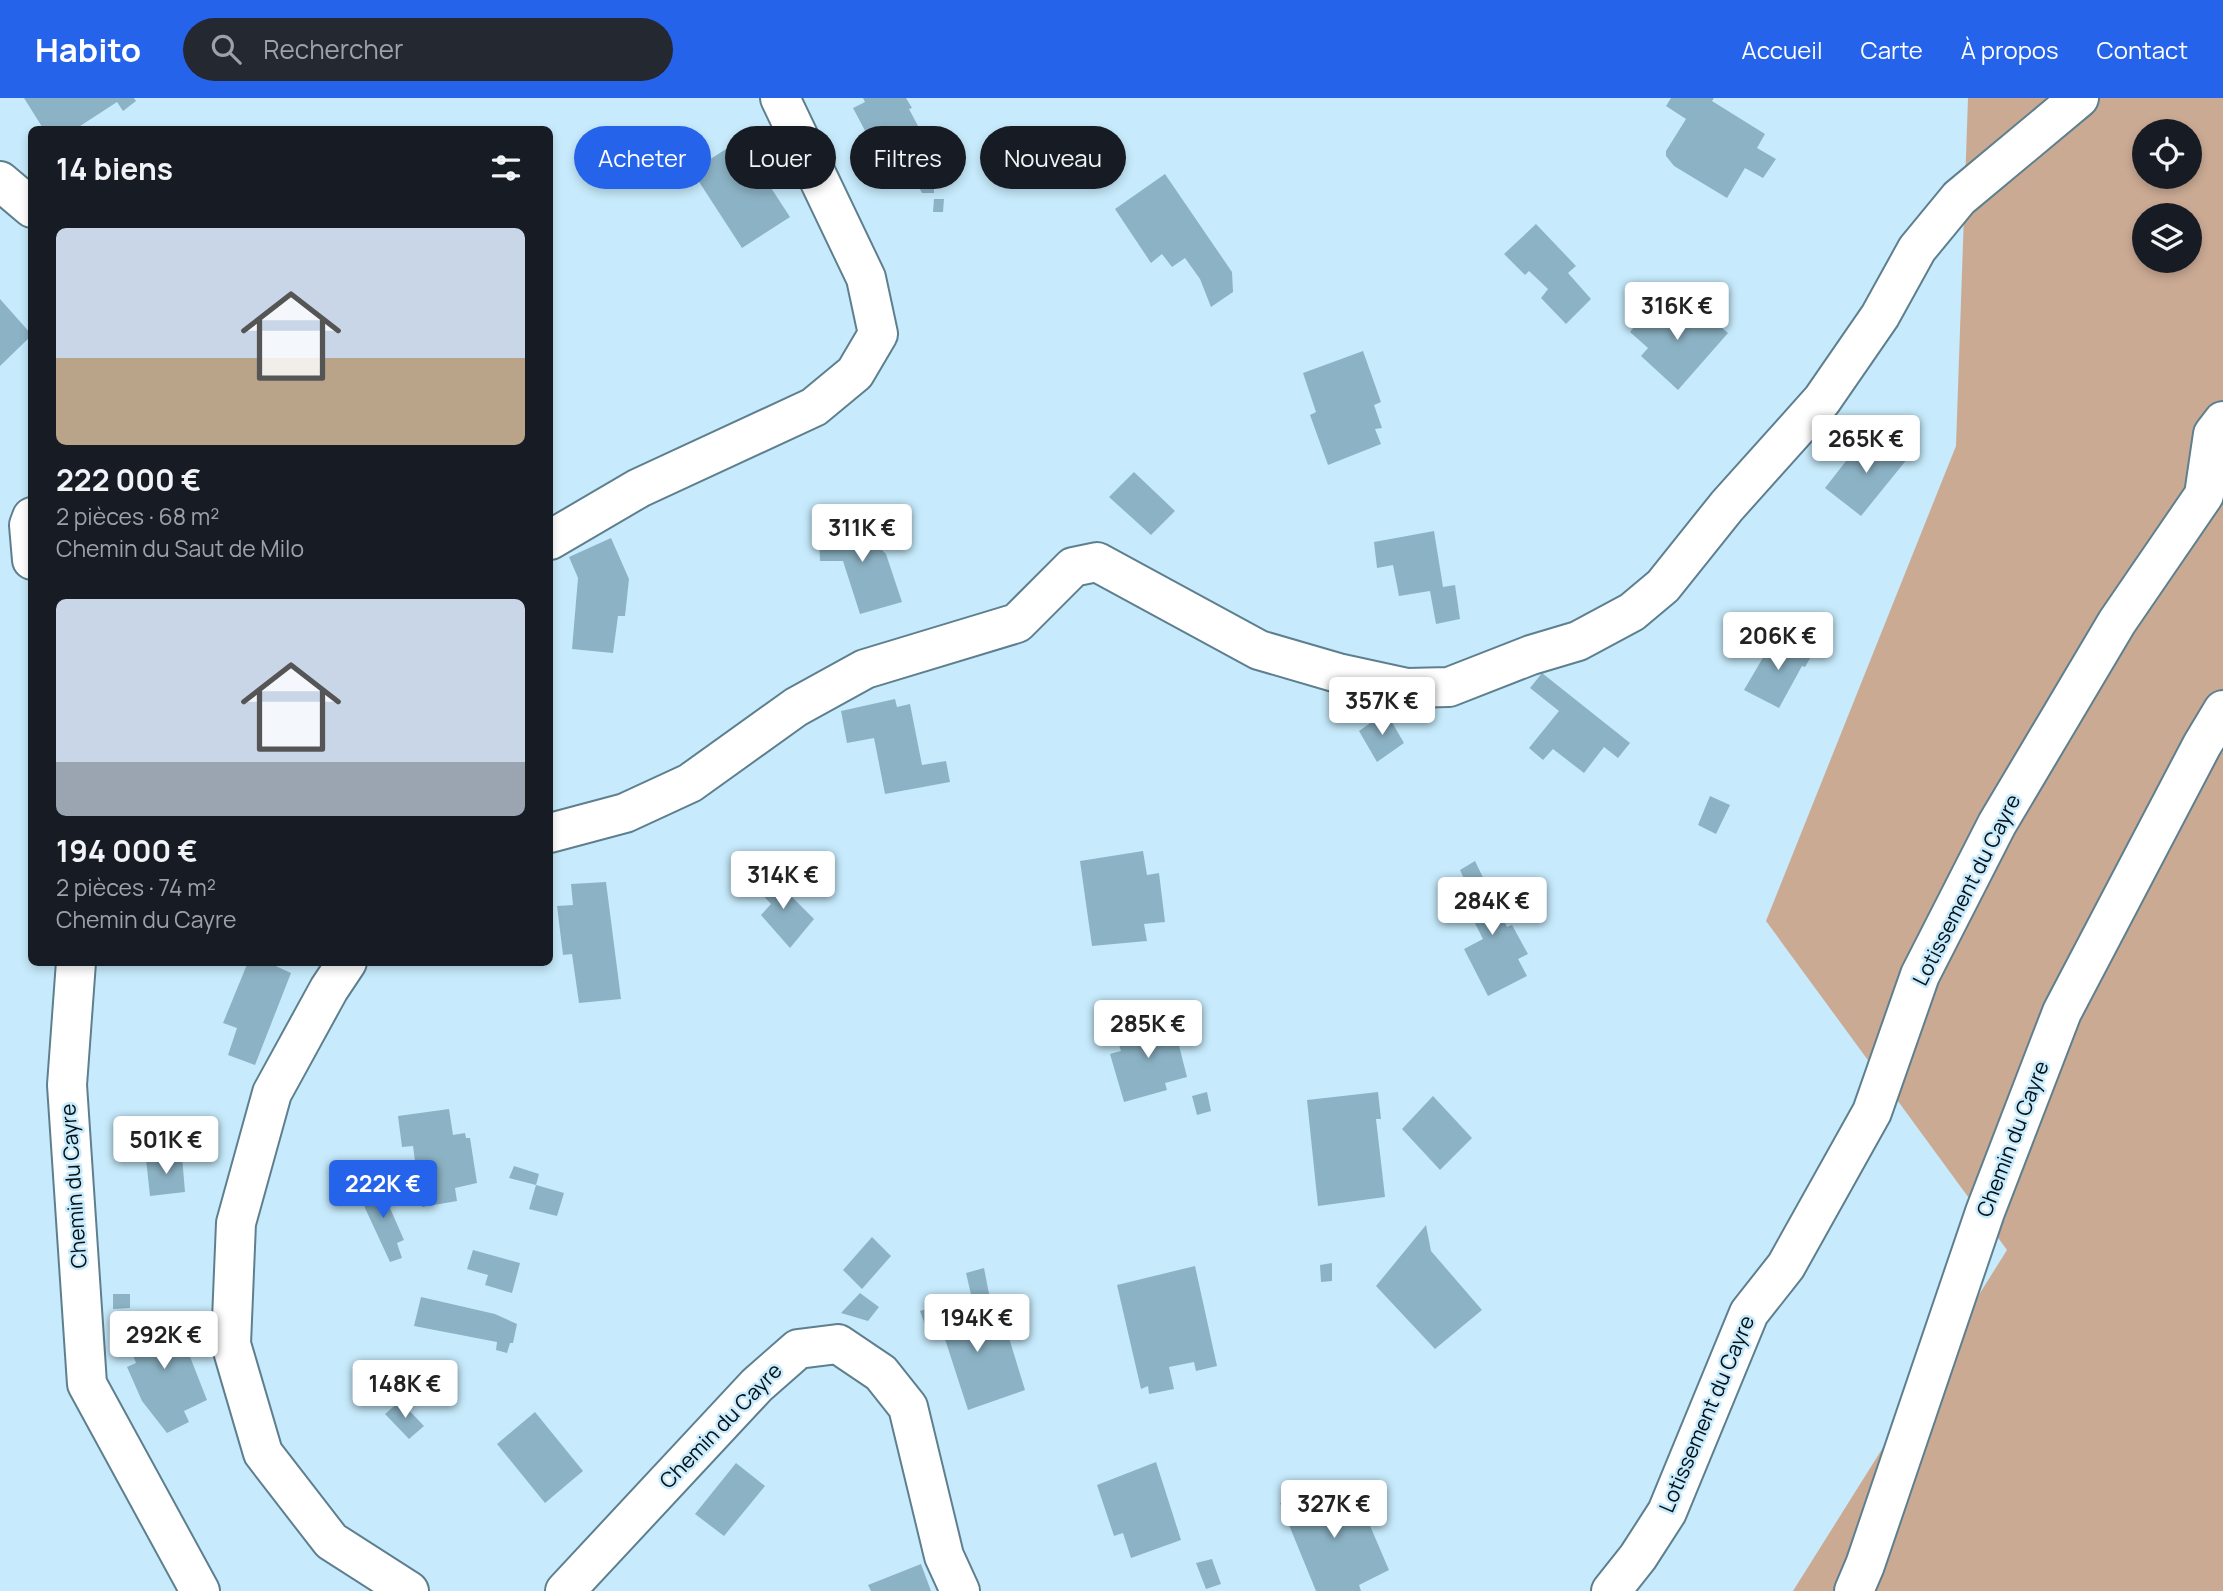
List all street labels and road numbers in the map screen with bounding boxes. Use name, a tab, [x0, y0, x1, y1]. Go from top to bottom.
street label: Lotissement du Cayre	[1906, 789, 2027, 990]
street label: Chemin du Cayre	[1969, 1057, 2055, 1221]
street label: Chemin du Cayre	[53, 1103, 93, 1269]
street label: Lotissement du Cayre	[1652, 1311, 1760, 1516]
street label: Chemin du Cayre	[653, 1356, 788, 1494]

